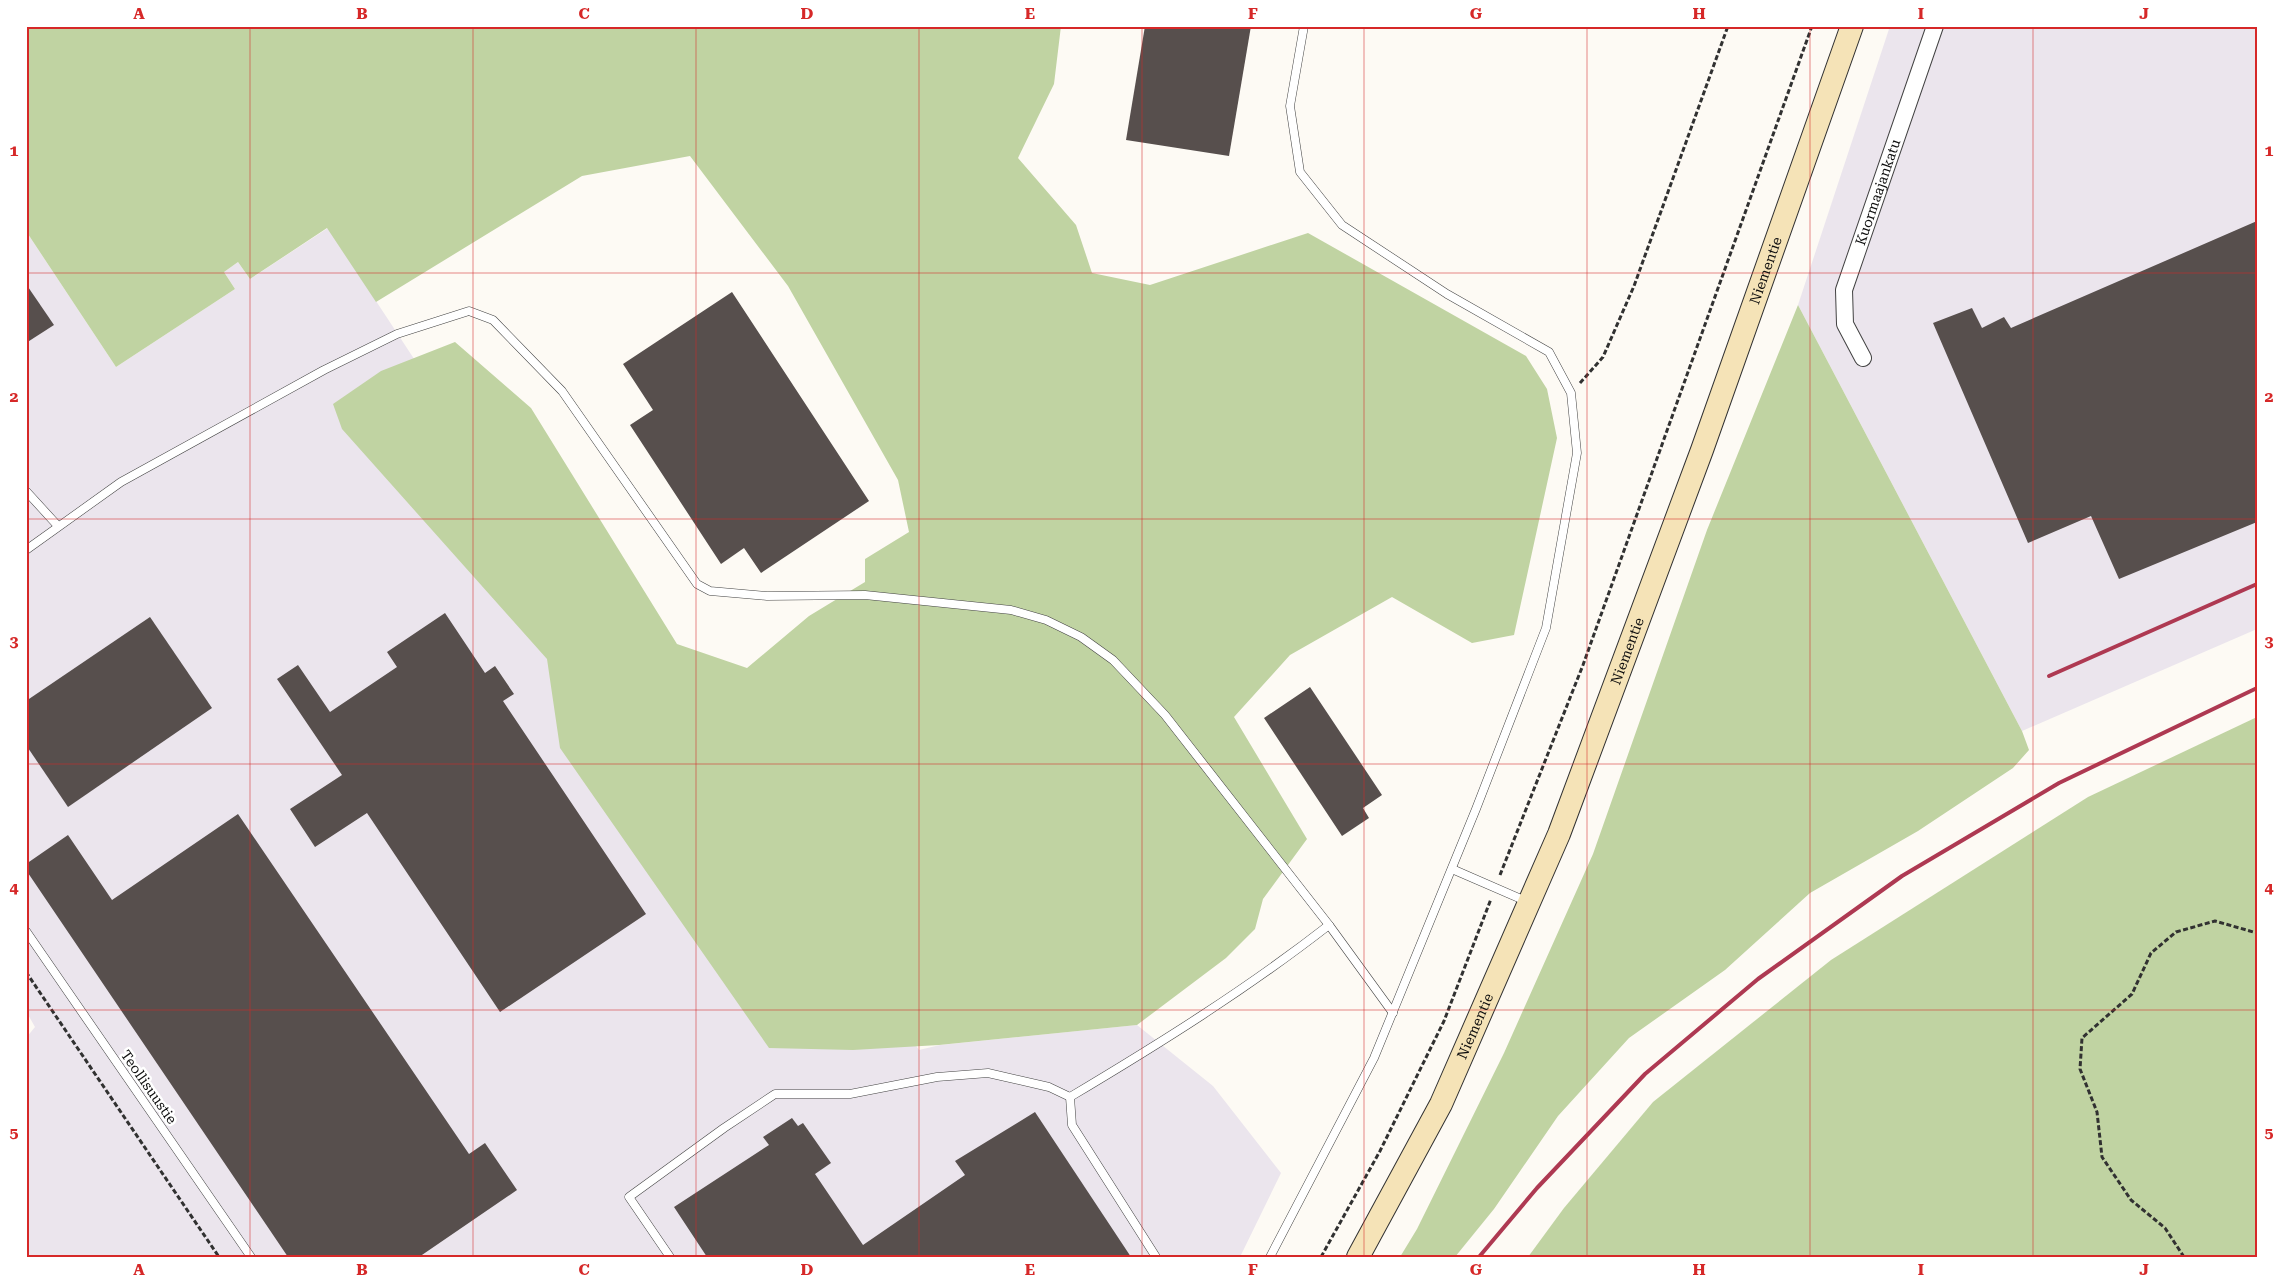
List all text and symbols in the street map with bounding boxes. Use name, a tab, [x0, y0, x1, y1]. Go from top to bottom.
text: A	[133, 4, 145, 23]
text: B	[356, 4, 368, 23]
text: C	[578, 4, 590, 23]
text: D	[801, 4, 814, 23]
text: E	[1025, 4, 1035, 23]
text: F	[1248, 4, 1258, 23]
text: G	[1470, 4, 1483, 23]
text: H	[1692, 4, 1706, 23]
text: I	[1918, 4, 1924, 23]
text: J	[2139, 4, 2149, 23]
street label: Kuormaajankatu	[1852, 137, 1903, 247]
text: 1	[10, 141, 19, 160]
text: 1	[2265, 141, 2274, 160]
street label: Niementie	[1746, 234, 1785, 306]
text: 2	[10, 387, 19, 406]
text: 2	[2265, 387, 2274, 406]
street label: Niementie	[1607, 615, 1647, 687]
text: 3	[10, 632, 19, 651]
text: 3	[2265, 632, 2274, 651]
text: 4	[10, 878, 19, 897]
text: 4	[2265, 878, 2274, 897]
street label: Niementie	[1454, 990, 1497, 1062]
street label: Teollisuustie	[118, 1047, 180, 1127]
text: 5	[10, 1123, 19, 1142]
text: 5	[2265, 1123, 2274, 1142]
text: A	[133, 1260, 145, 1279]
text: B	[356, 1260, 368, 1279]
text: C	[578, 1260, 590, 1279]
text: D	[801, 1260, 814, 1279]
text: E	[1025, 1260, 1035, 1279]
text: F	[1248, 1260, 1258, 1279]
text: G	[1470, 1260, 1483, 1279]
text: H	[1692, 1260, 1706, 1279]
text: I	[1918, 1260, 1924, 1279]
text: J	[2139, 1260, 2149, 1279]

